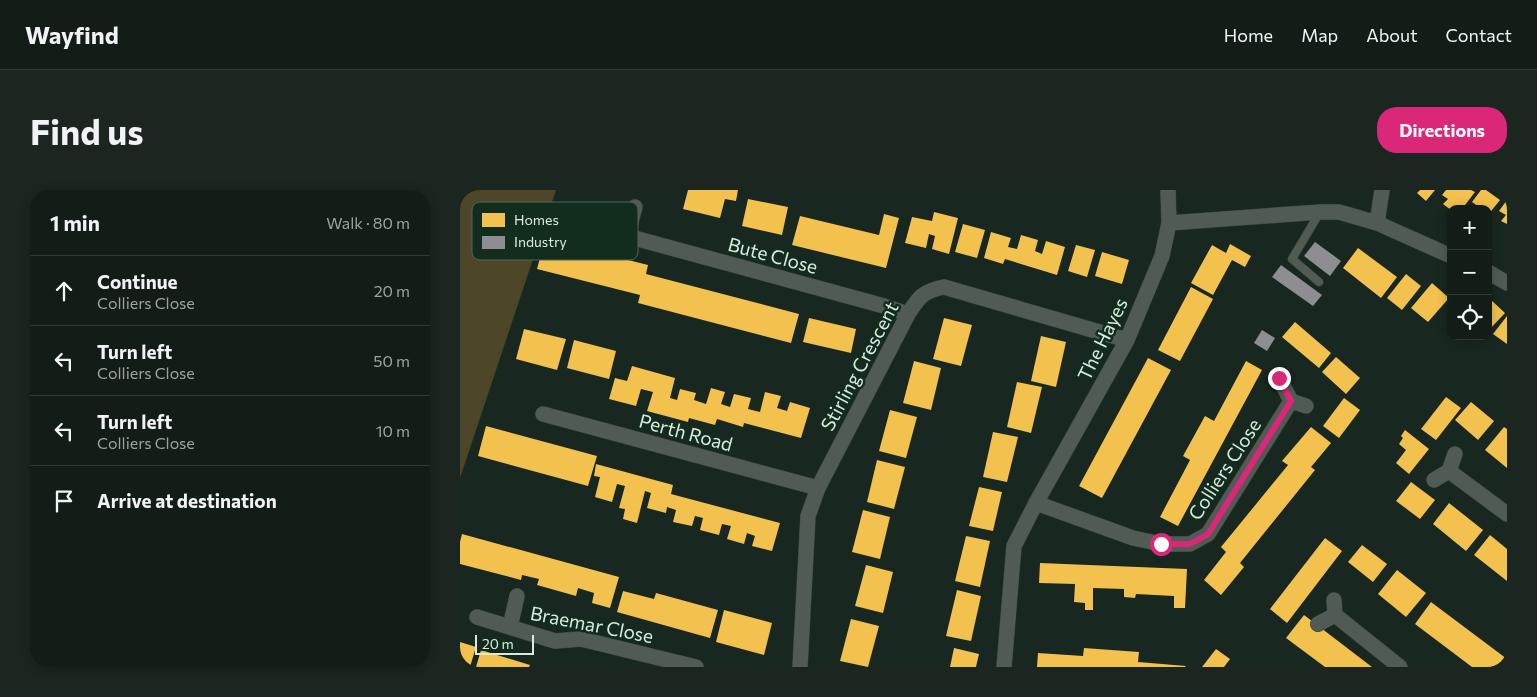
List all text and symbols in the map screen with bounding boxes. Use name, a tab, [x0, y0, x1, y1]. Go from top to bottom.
text: Wayfind	[25, 20, 119, 49]
text: Home	[1224, 24, 1273, 46]
text: Map	[1301, 24, 1338, 46]
text: About	[1366, 24, 1418, 46]
text: Contact	[1446, 24, 1512, 46]
button: Directions	[1377, 107, 1507, 153]
text: Find us	[30, 109, 144, 152]
legend	[472, 202, 638, 260]
map controls	[1447, 205, 1492, 340]
button: +	[1447, 205, 1492, 250]
text: 1 min	[50, 210, 100, 235]
text: Homes	[514, 211, 559, 228]
text: Walk · 80 m	[326, 213, 410, 232]
street label: Bute Close	[726, 232, 820, 278]
text: Industry	[514, 233, 567, 250]
button: −	[1447, 250, 1492, 295]
text: Continue	[97, 270, 177, 293]
icon: ahead	[50, 277, 78, 305]
text: 20 m	[374, 281, 410, 300]
text: Colliers Close	[97, 293, 195, 312]
street label: The Hayes	[1072, 294, 1132, 384]
button: locate	[1447, 295, 1492, 340]
street label: Stirling Crescent	[815, 297, 903, 434]
text: Turn left	[97, 340, 172, 363]
icon: left	[50, 347, 78, 375]
text: 50 m	[373, 351, 410, 370]
text: Colliers Close	[97, 363, 195, 382]
route end	[1268, 367, 1291, 390]
street label: Perth Road	[637, 408, 735, 456]
text: Turn left	[97, 410, 172, 433]
street label: Colliers Close	[1183, 414, 1265, 524]
icon: left	[50, 417, 78, 445]
text: 10 m	[376, 421, 410, 440]
text: Colliers Close	[97, 433, 195, 452]
icon: arrive	[50, 487, 78, 515]
text: Arrive at destination	[97, 489, 277, 512]
route start	[1150, 533, 1173, 556]
street label: Braemar Close	[528, 601, 656, 647]
scale bar	[475, 632, 534, 655]
text: 20 m	[482, 635, 514, 652]

